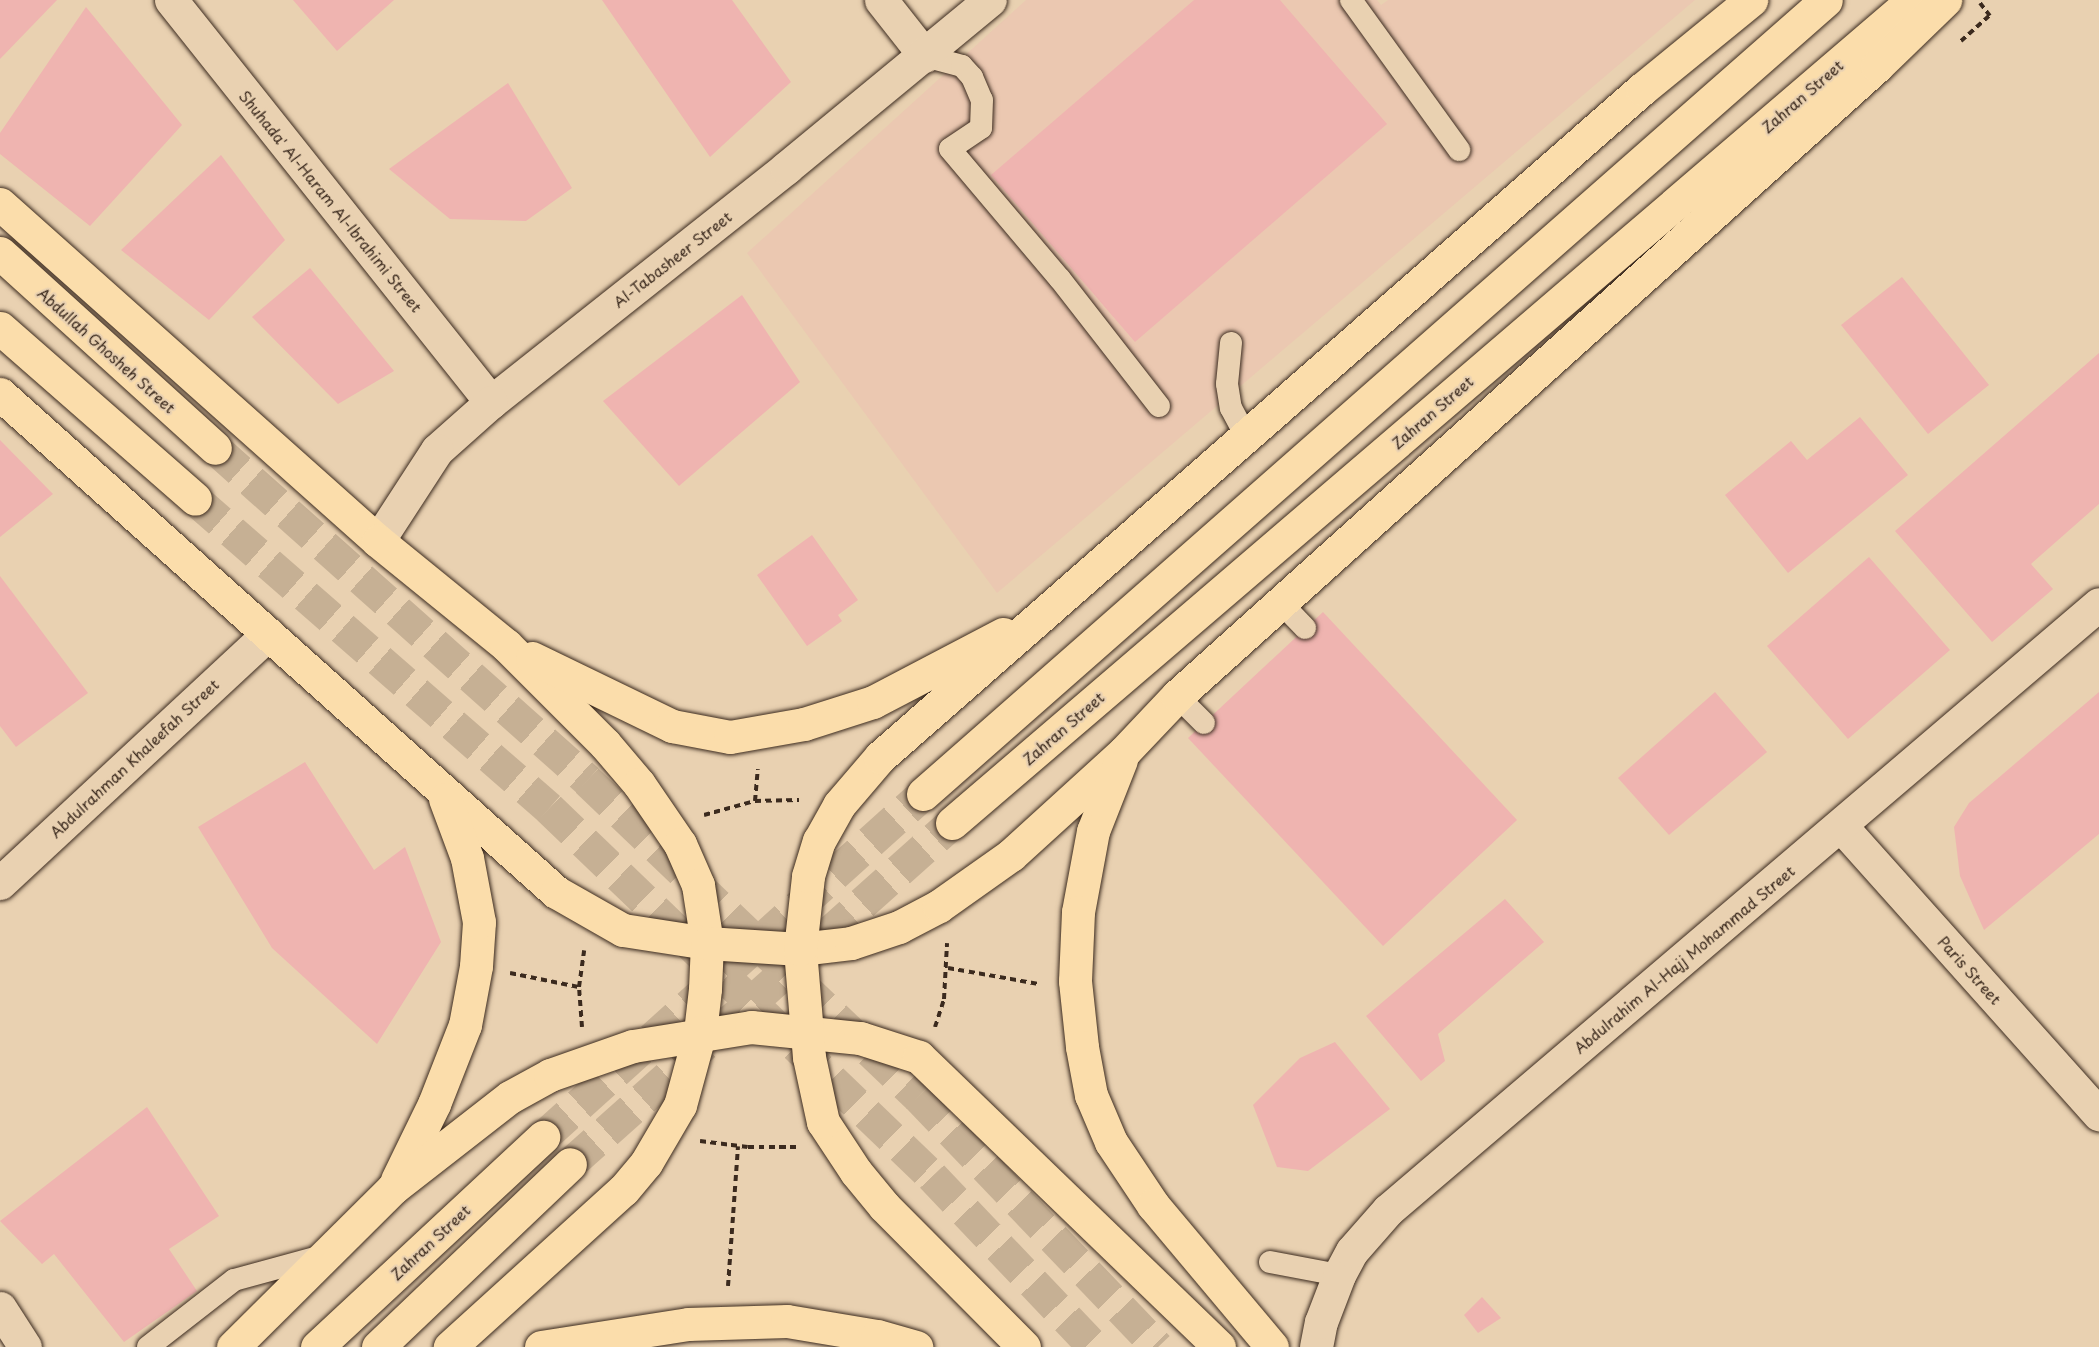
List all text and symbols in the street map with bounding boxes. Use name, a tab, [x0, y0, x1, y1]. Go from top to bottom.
street label: Zahran Street	[1758, 56, 1846, 136]
street label: Shuhada' Al-Haram Al-Ibrahimi Street	[235, 86, 427, 316]
street label: Al-Tabasheer Street	[609, 207, 735, 311]
street label: Abdullah Ghosheh Street	[34, 283, 180, 417]
street label: Zahran Street	[1388, 372, 1476, 452]
street label: Abdulrahman Khaleefah Street	[46, 675, 222, 841]
street label: Zahran Street	[1019, 688, 1107, 768]
street label: Abdulrahim Al-Hajj Mohammad Street	[1570, 861, 1798, 1057]
street label: Paris Street	[1935, 932, 2005, 1008]
street label: Zahran Street	[387, 1201, 473, 1283]

